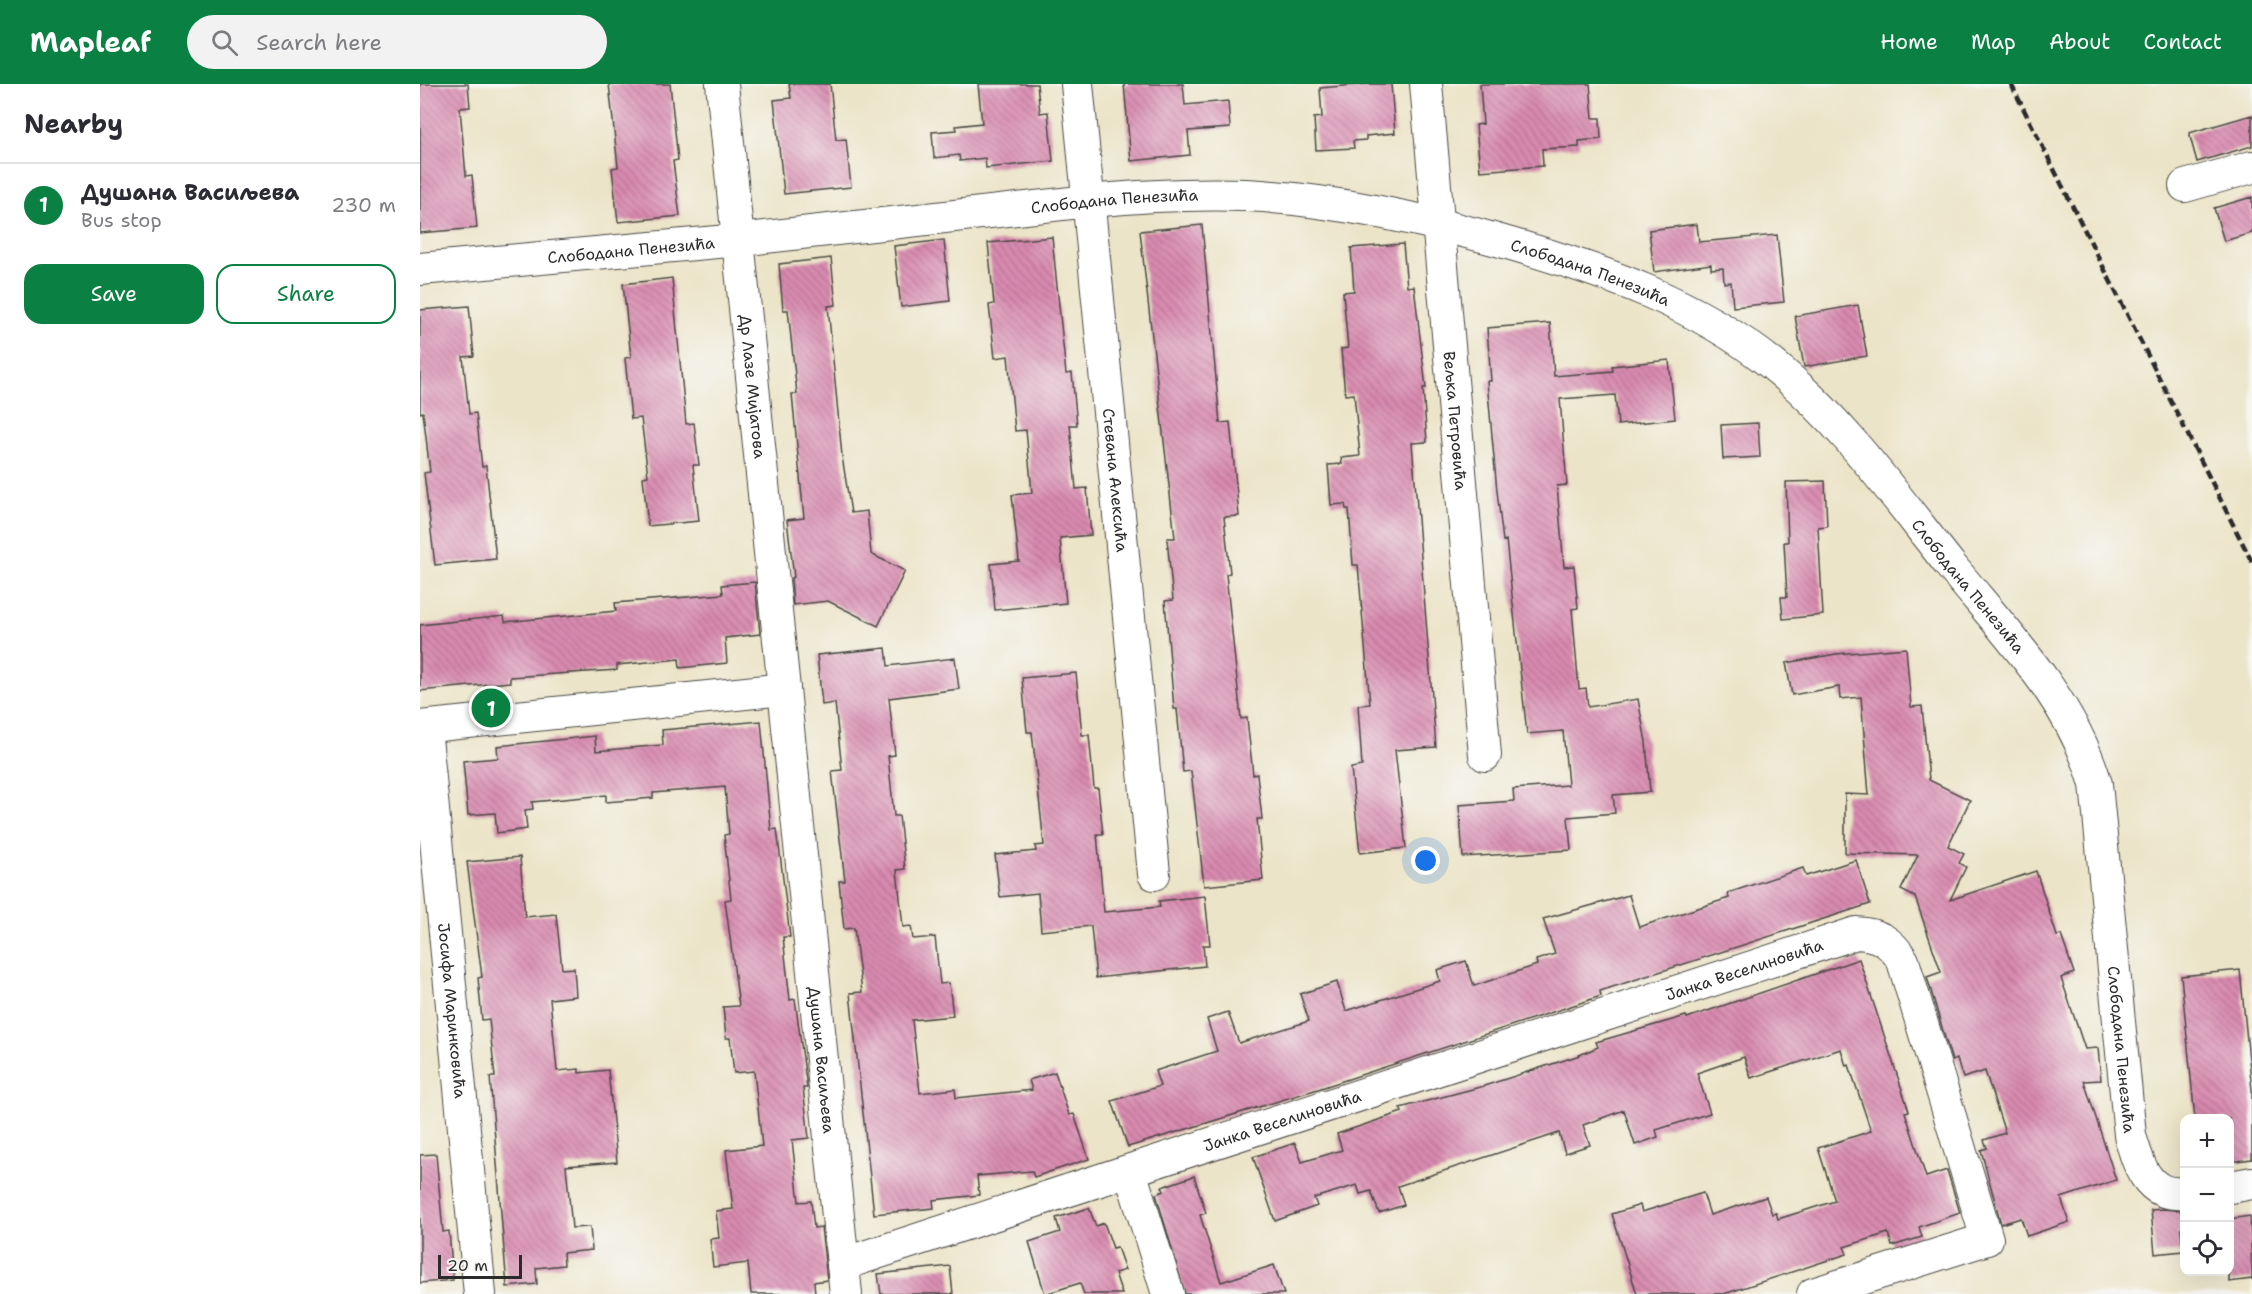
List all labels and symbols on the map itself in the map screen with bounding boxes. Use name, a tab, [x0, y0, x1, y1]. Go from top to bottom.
street label: Слободана Пенезића	[1030, 184, 1198, 218]
street label: Слободана Пенезића	[547, 232, 716, 268]
street label: Слободана Пенезића	[1508, 234, 1674, 310]
street label: Др Лазе Мијатова	[735, 313, 771, 460]
street label: Вељка Петровића	[1439, 350, 1472, 491]
street label: Стевана Алексића	[1098, 407, 1133, 553]
street label: Слободана Пенезића	[1907, 514, 2030, 658]
pin: 1	[472, 686, 510, 730]
your location	[1411, 846, 1440, 875]
street label: Јосифа Маринковића	[434, 922, 471, 1099]
street label: Јанка Веселиновића	[1663, 934, 1826, 1005]
street label: Слободана Пенезића	[2103, 965, 2140, 1134]
street label: Душана Васиљева	[804, 985, 840, 1135]
street label: Јанка Веселиновића	[1201, 1085, 1364, 1156]
scale bar	[438, 1252, 522, 1280]

